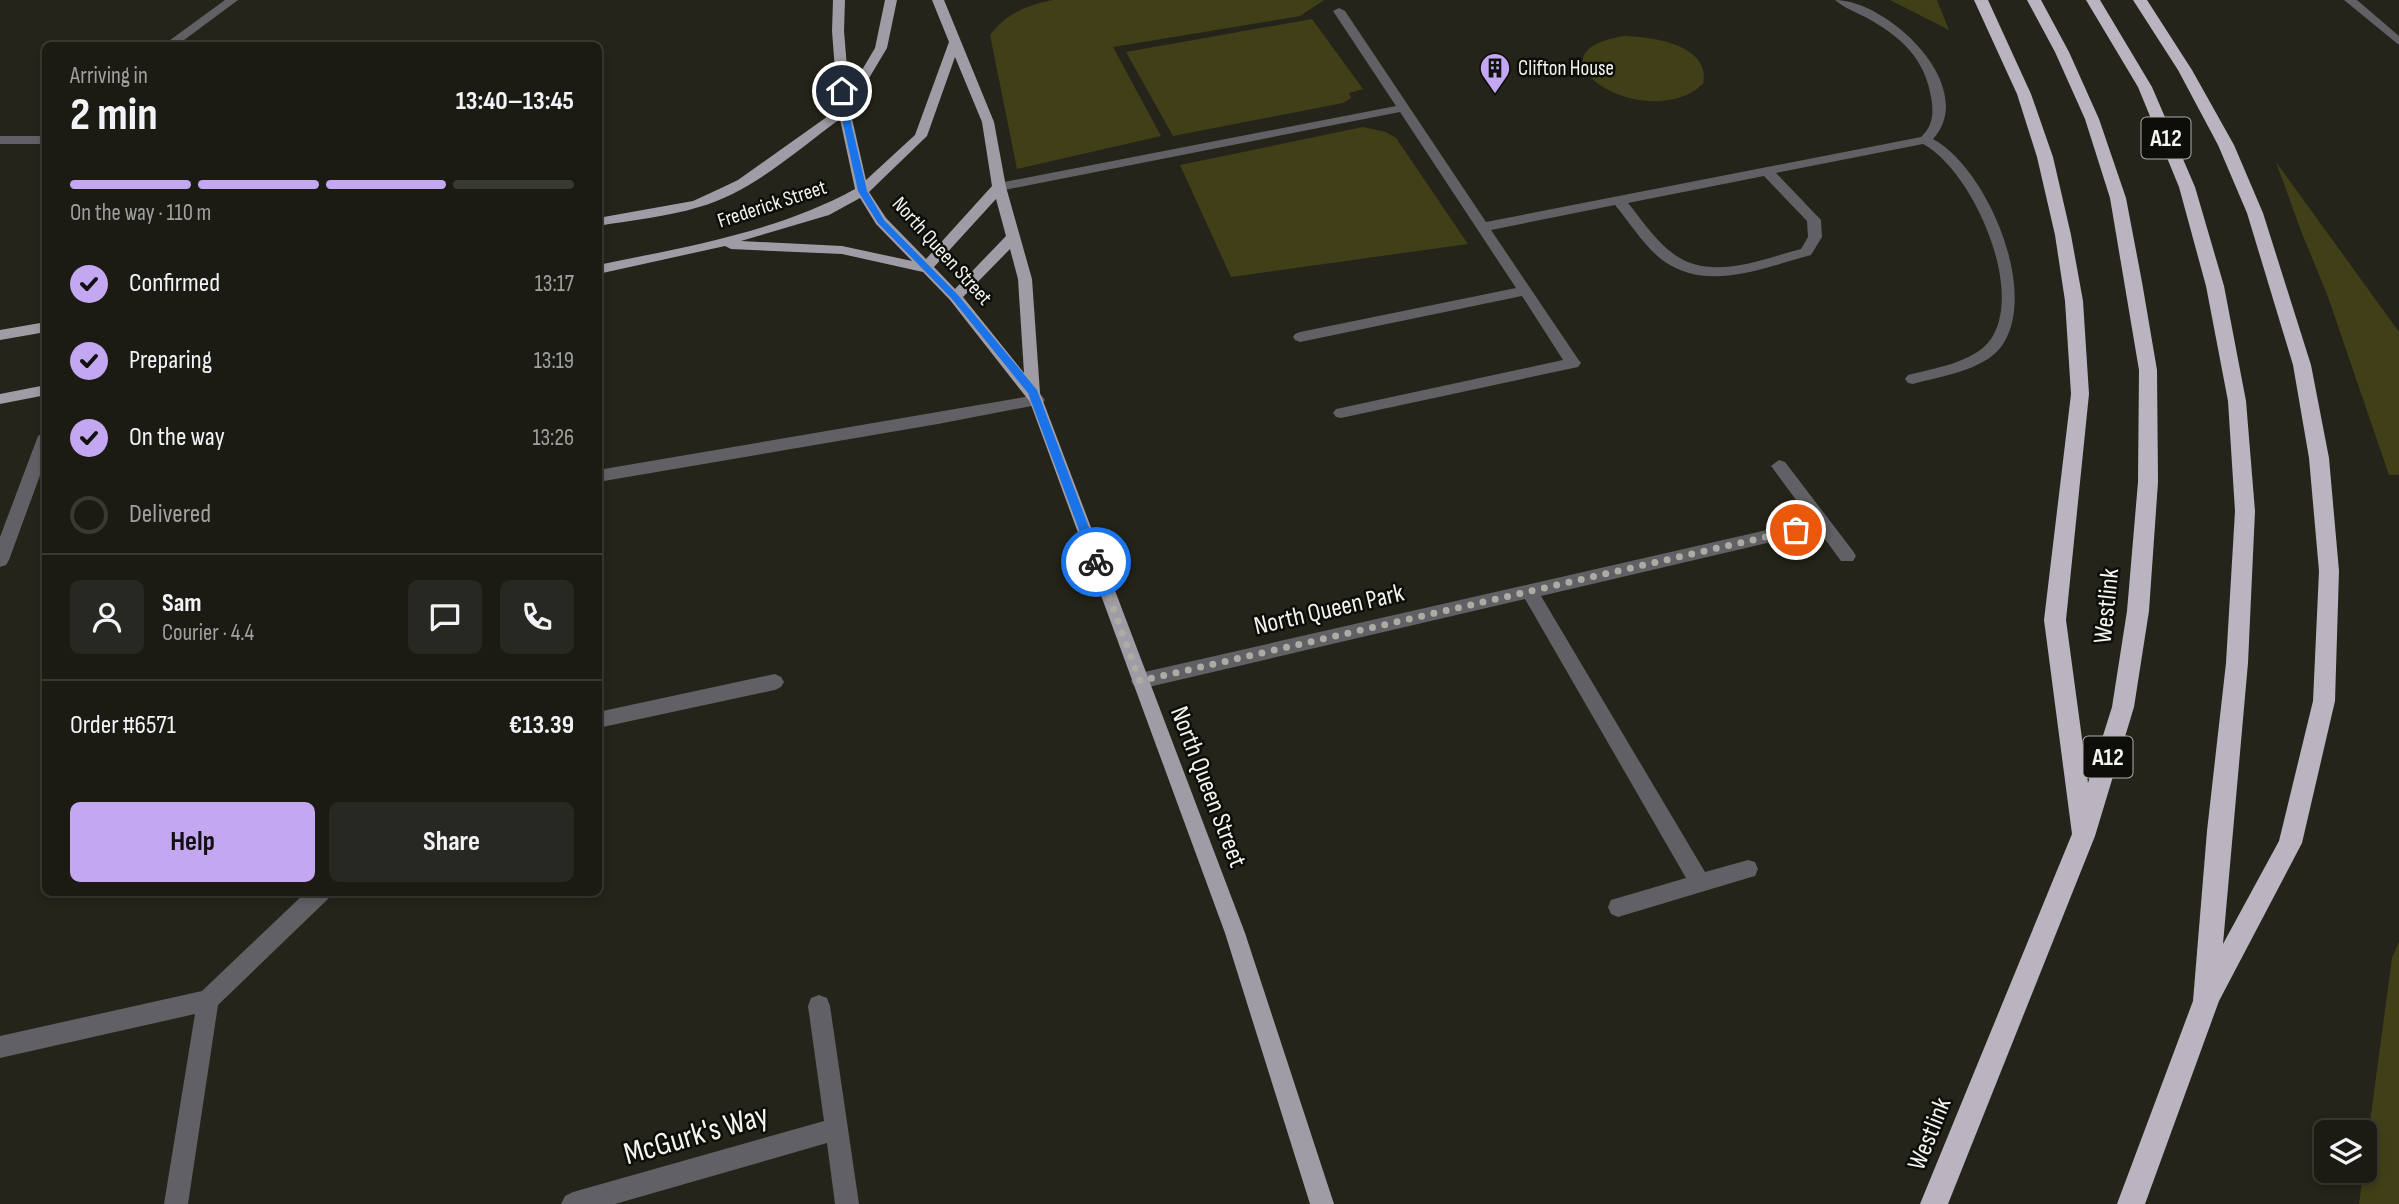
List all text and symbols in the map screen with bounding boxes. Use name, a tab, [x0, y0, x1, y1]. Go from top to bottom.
building icon: Clifton House	[1478, 51, 1512, 95]
place label: Clifton House	[1518, 56, 1614, 81]
pin	[812, 61, 872, 121]
text: Arriving in	[70, 62, 148, 90]
icon: home	[823, 72, 861, 110]
text: 13:40–13:45	[456, 86, 574, 117]
text: 2 min	[70, 88, 158, 143]
road number: A12	[2142, 118, 2190, 158]
street label: Frederick Street	[714, 175, 830, 233]
street label: North Queen Street	[887, 192, 997, 310]
text: On the way · 110 m	[70, 199, 211, 227]
icon: check	[70, 265, 108, 303]
text: Confirmed	[129, 268, 220, 299]
text: 13:17	[535, 270, 574, 298]
icon: check	[70, 342, 108, 380]
text: Preparing	[129, 345, 212, 376]
text: 13:19	[534, 347, 574, 375]
icon: check	[70, 419, 108, 457]
text: On the way	[129, 422, 225, 453]
text: 13:26	[532, 424, 574, 452]
text: Delivered	[129, 499, 211, 530]
pin	[1766, 500, 1826, 560]
icon: bag	[1777, 511, 1815, 549]
courier	[1061, 527, 1131, 597]
icon: bike	[1077, 543, 1115, 581]
street label: Westlink	[2088, 567, 2126, 645]
street label: North Queen Park	[1251, 578, 1407, 642]
button: person	[70, 580, 144, 654]
button: chat	[408, 580, 482, 654]
button: phone	[500, 580, 574, 654]
text: Sam	[162, 588, 202, 619]
text: Courier · 4.4	[162, 619, 254, 647]
street label: North Queen Street	[1163, 702, 1253, 872]
text: Order #6571	[70, 710, 176, 741]
text: €13.39	[509, 710, 574, 741]
road number: A12	[2084, 736, 2132, 778]
button: Help	[70, 802, 315, 882]
button: Share	[329, 802, 574, 882]
street label: Westlink	[1901, 1093, 1959, 1175]
street label: McGurk's Way	[619, 1096, 773, 1174]
map controls	[2314, 1120, 2377, 1183]
button: layers	[2314, 1120, 2377, 1183]

